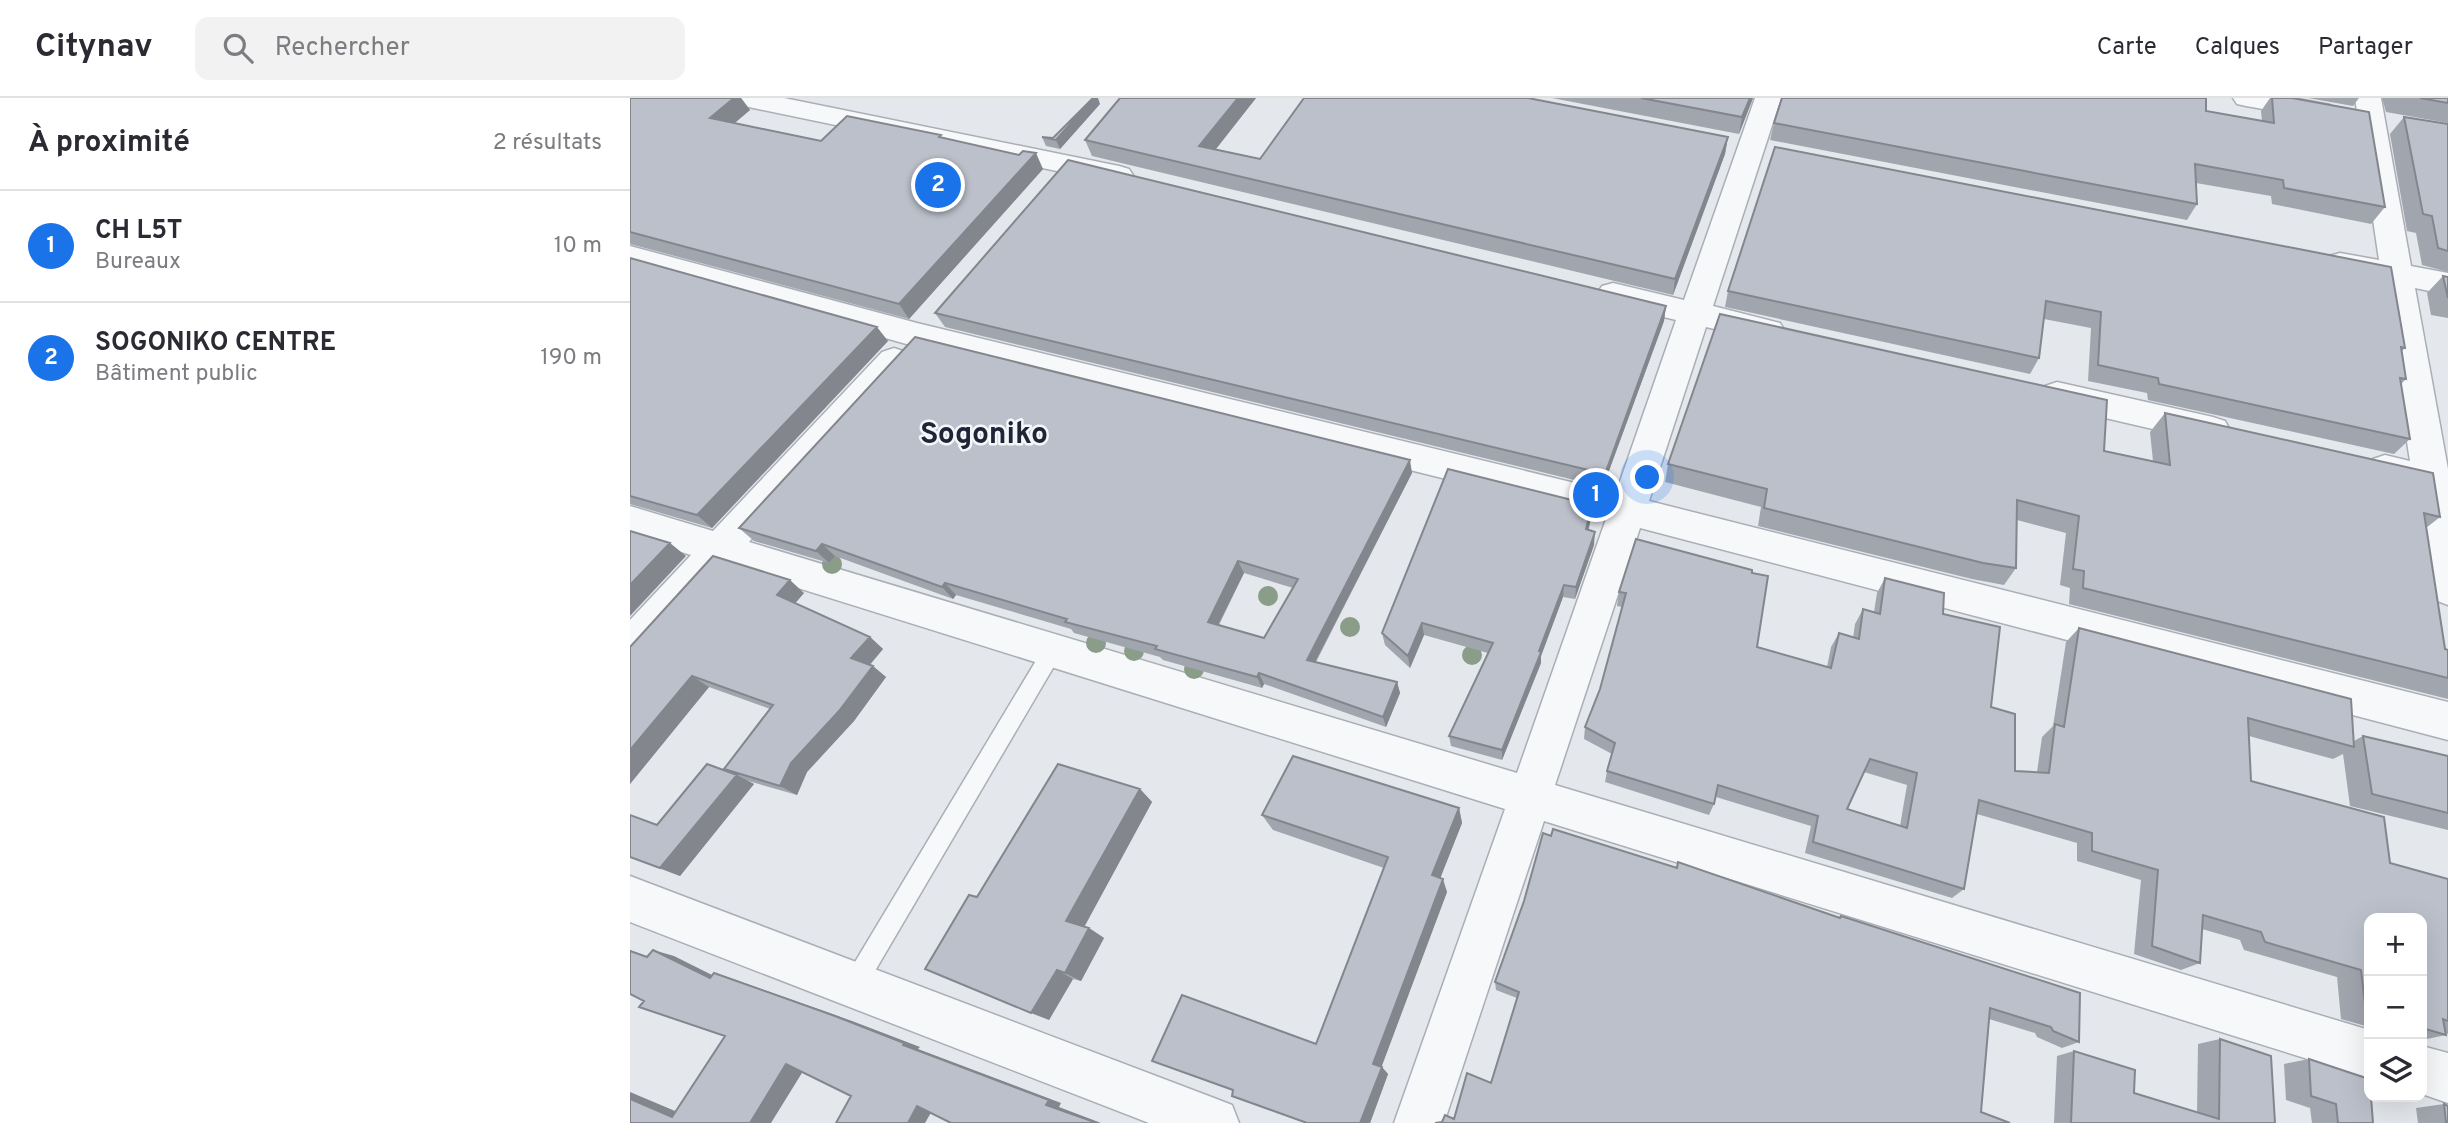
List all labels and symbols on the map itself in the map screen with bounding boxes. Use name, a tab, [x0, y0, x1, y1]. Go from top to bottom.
pin: 2	[915, 159, 961, 211]
district label: Sogoniko	[920, 417, 1048, 454]
your location	[1630, 460, 1664, 494]
pin: 1	[1573, 469, 1619, 521]

